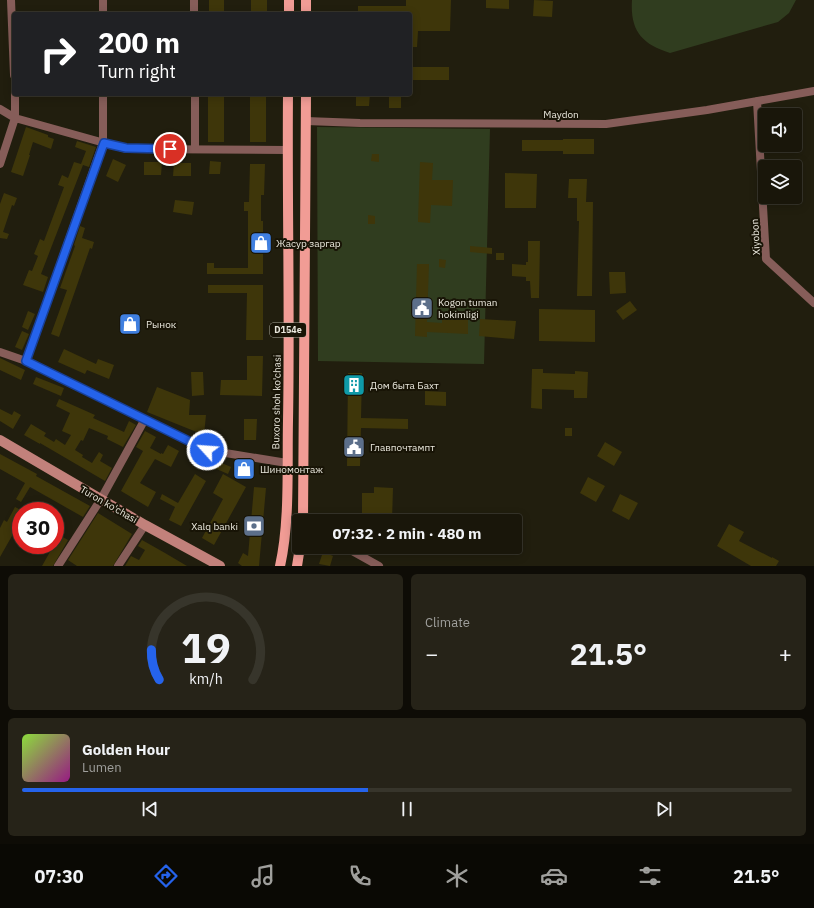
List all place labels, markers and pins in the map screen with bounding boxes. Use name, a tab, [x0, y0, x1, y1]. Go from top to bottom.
pin	[153, 132, 187, 166]
shop icon: Жасур заргар	[248, 230, 274, 256]
place label: Жасур заргар	[276, 237, 341, 250]
public building icon: Kogon tuman hokimligi	[409, 295, 435, 321]
place label: Kogon tuman hokimligi	[438, 296, 498, 321]
shop icon: Рынок	[117, 311, 143, 337]
place label: Рынок	[146, 318, 177, 331]
building icon: Дом быта Бахт	[341, 372, 367, 398]
place label: Дом быта Бахт	[370, 379, 439, 392]
public building icon: Главпочтампт	[341, 434, 367, 460]
place label: Главпочтампт	[370, 441, 435, 454]
shop icon: Шиномонтаж	[231, 456, 257, 482]
place label: Шиномонтаж	[260, 463, 323, 476]
bank icon: Xalq banki	[241, 513, 267, 539]
place label: Xalq banki	[191, 520, 238, 533]

